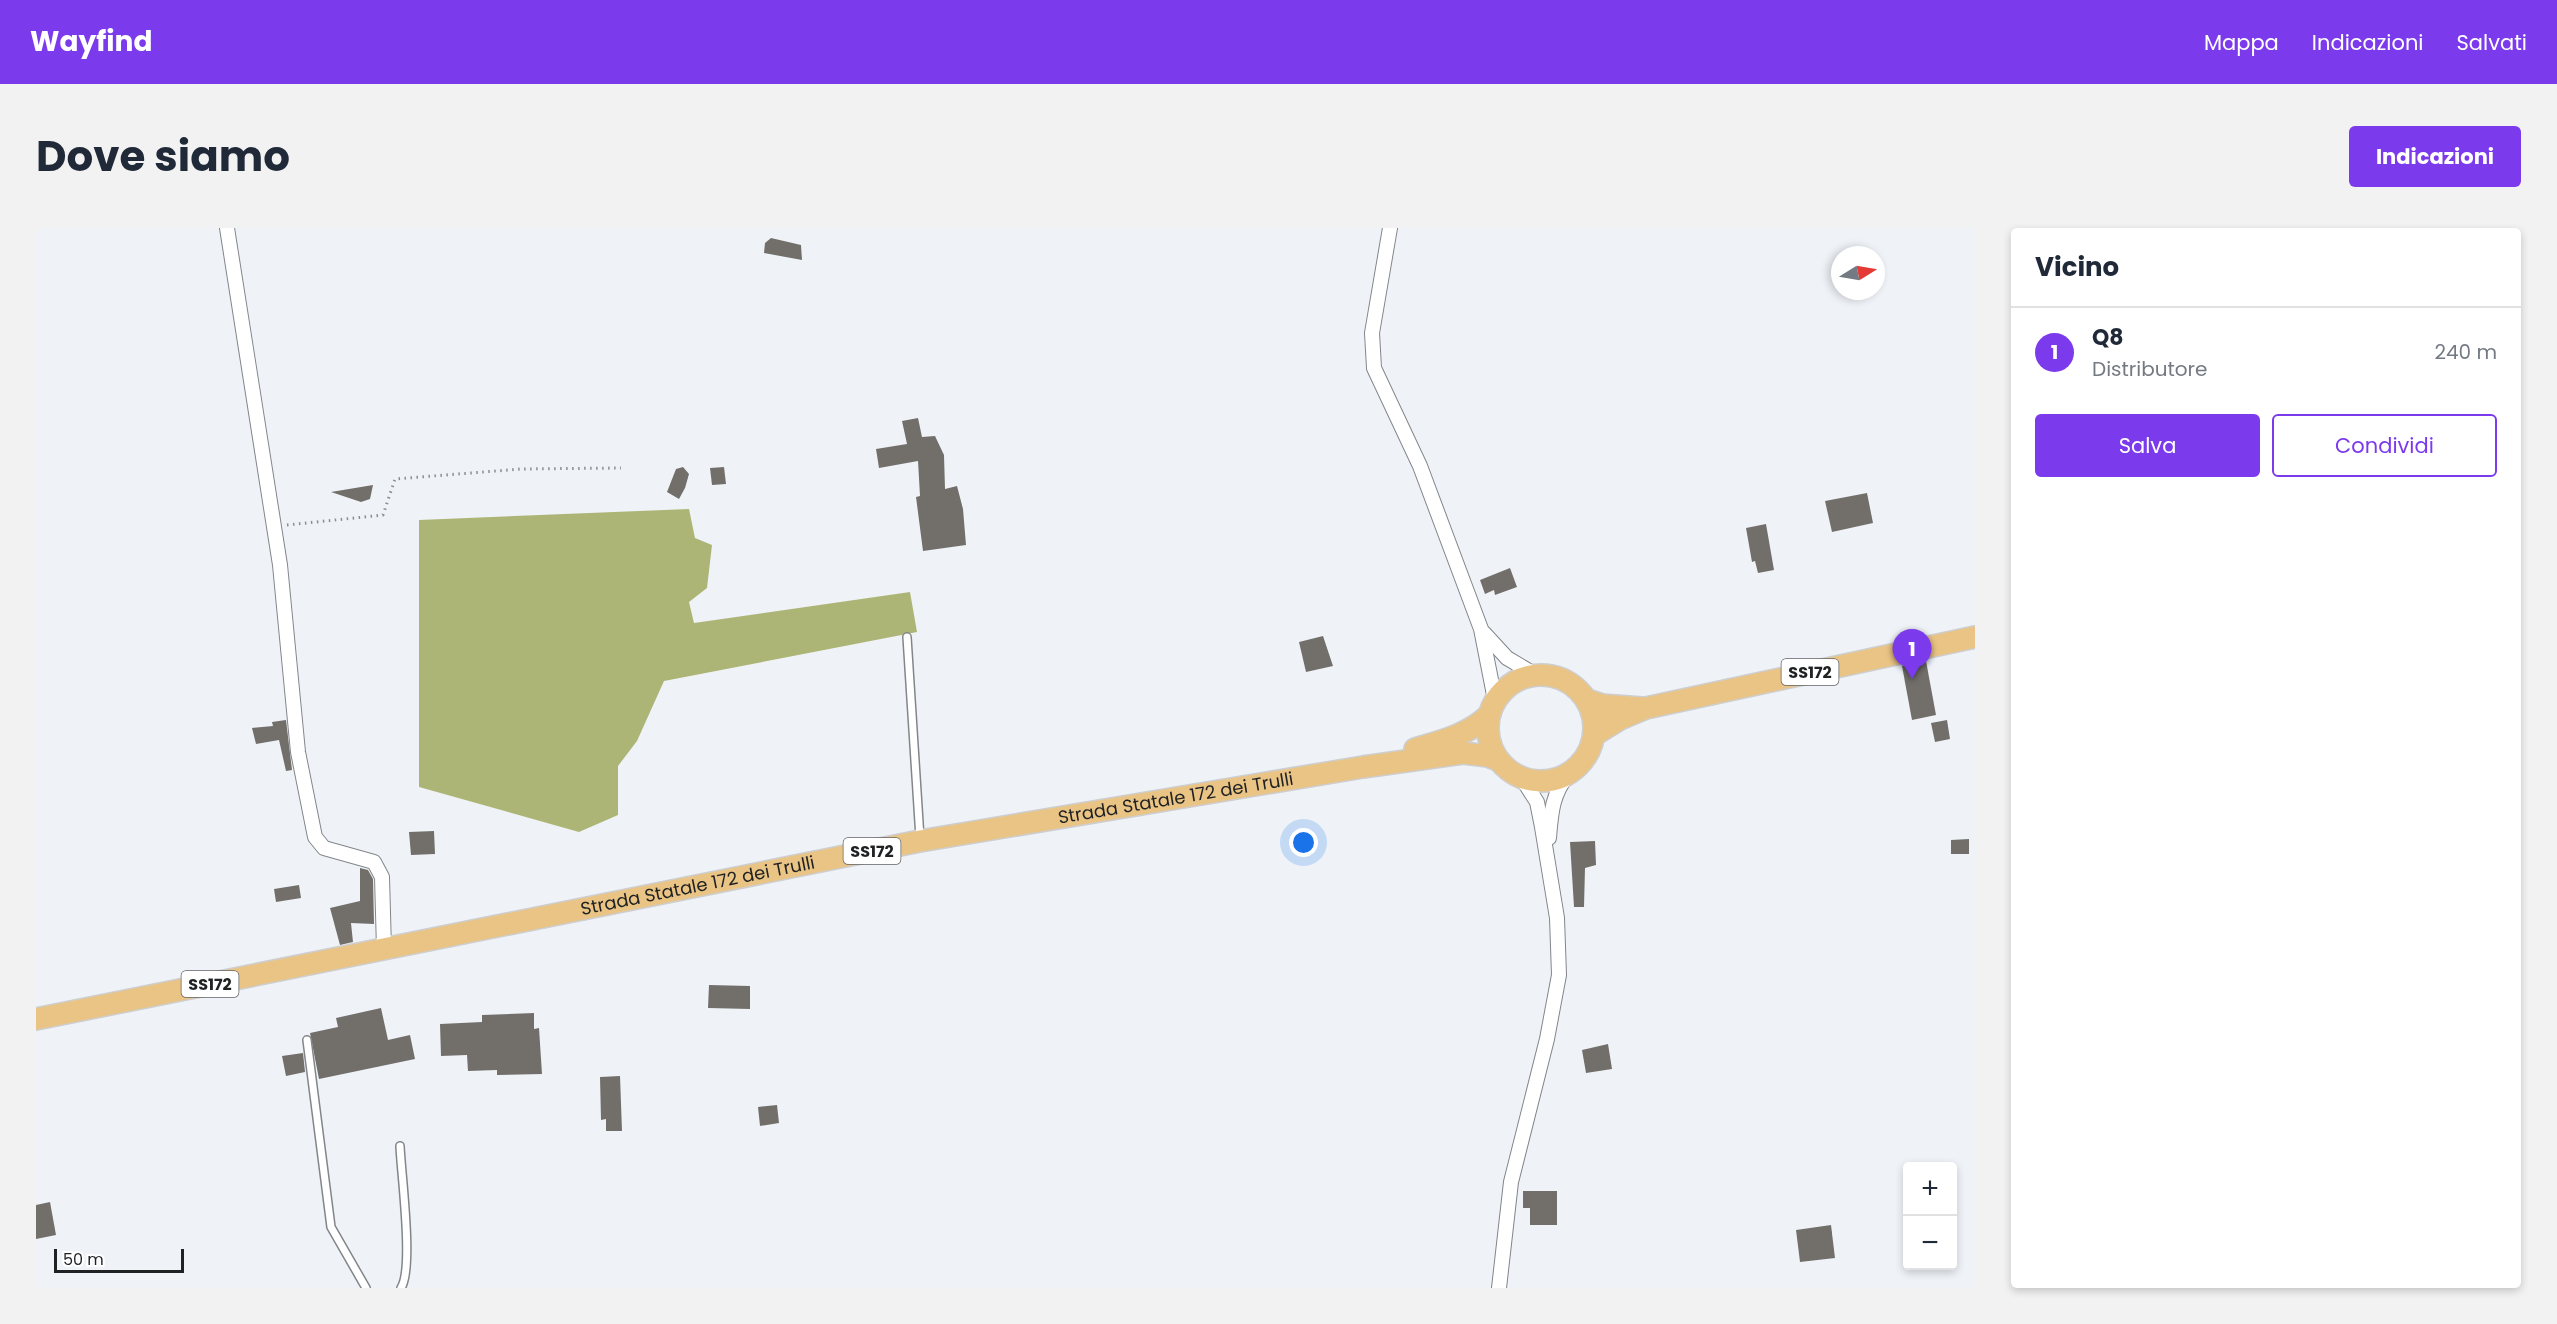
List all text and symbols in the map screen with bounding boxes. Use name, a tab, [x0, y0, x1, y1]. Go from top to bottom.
text: Wayfind	[30, 22, 152, 61]
text: Mappa	[2204, 28, 2279, 57]
text: Indicazioni	[2312, 28, 2424, 57]
text: Salvati	[2457, 28, 2527, 57]
button: Indicazioni	[2349, 126, 2521, 187]
text: Dove siamo	[36, 127, 290, 186]
north arrow	[1831, 246, 1885, 300]
text: Vicino	[2035, 249, 2119, 285]
text: Q8	[2092, 322, 2124, 353]
text: 1	[2051, 338, 2058, 366]
text: 240 m	[2434, 338, 2497, 366]
text: Distributore	[2092, 355, 2207, 383]
button: Salva	[2035, 414, 2260, 477]
button: Condividi	[2272, 414, 2497, 477]
pin: 1	[1892, 630, 1932, 679]
road number: SS172	[1782, 659, 1838, 685]
street label: Strada Statale 172 dei Trulli	[1056, 766, 1295, 830]
your location	[1289, 828, 1318, 857]
road number: SS172	[844, 838, 900, 864]
street label: Strada Statale 172 dei Trulli	[578, 849, 817, 921]
road number: SS172	[182, 971, 238, 997]
map controls	[1903, 1162, 1957, 1270]
button: +	[1903, 1162, 1957, 1216]
button: −	[1903, 1216, 1957, 1270]
scale bar	[54, 1246, 184, 1274]
text: 50 m	[63, 1248, 104, 1271]

